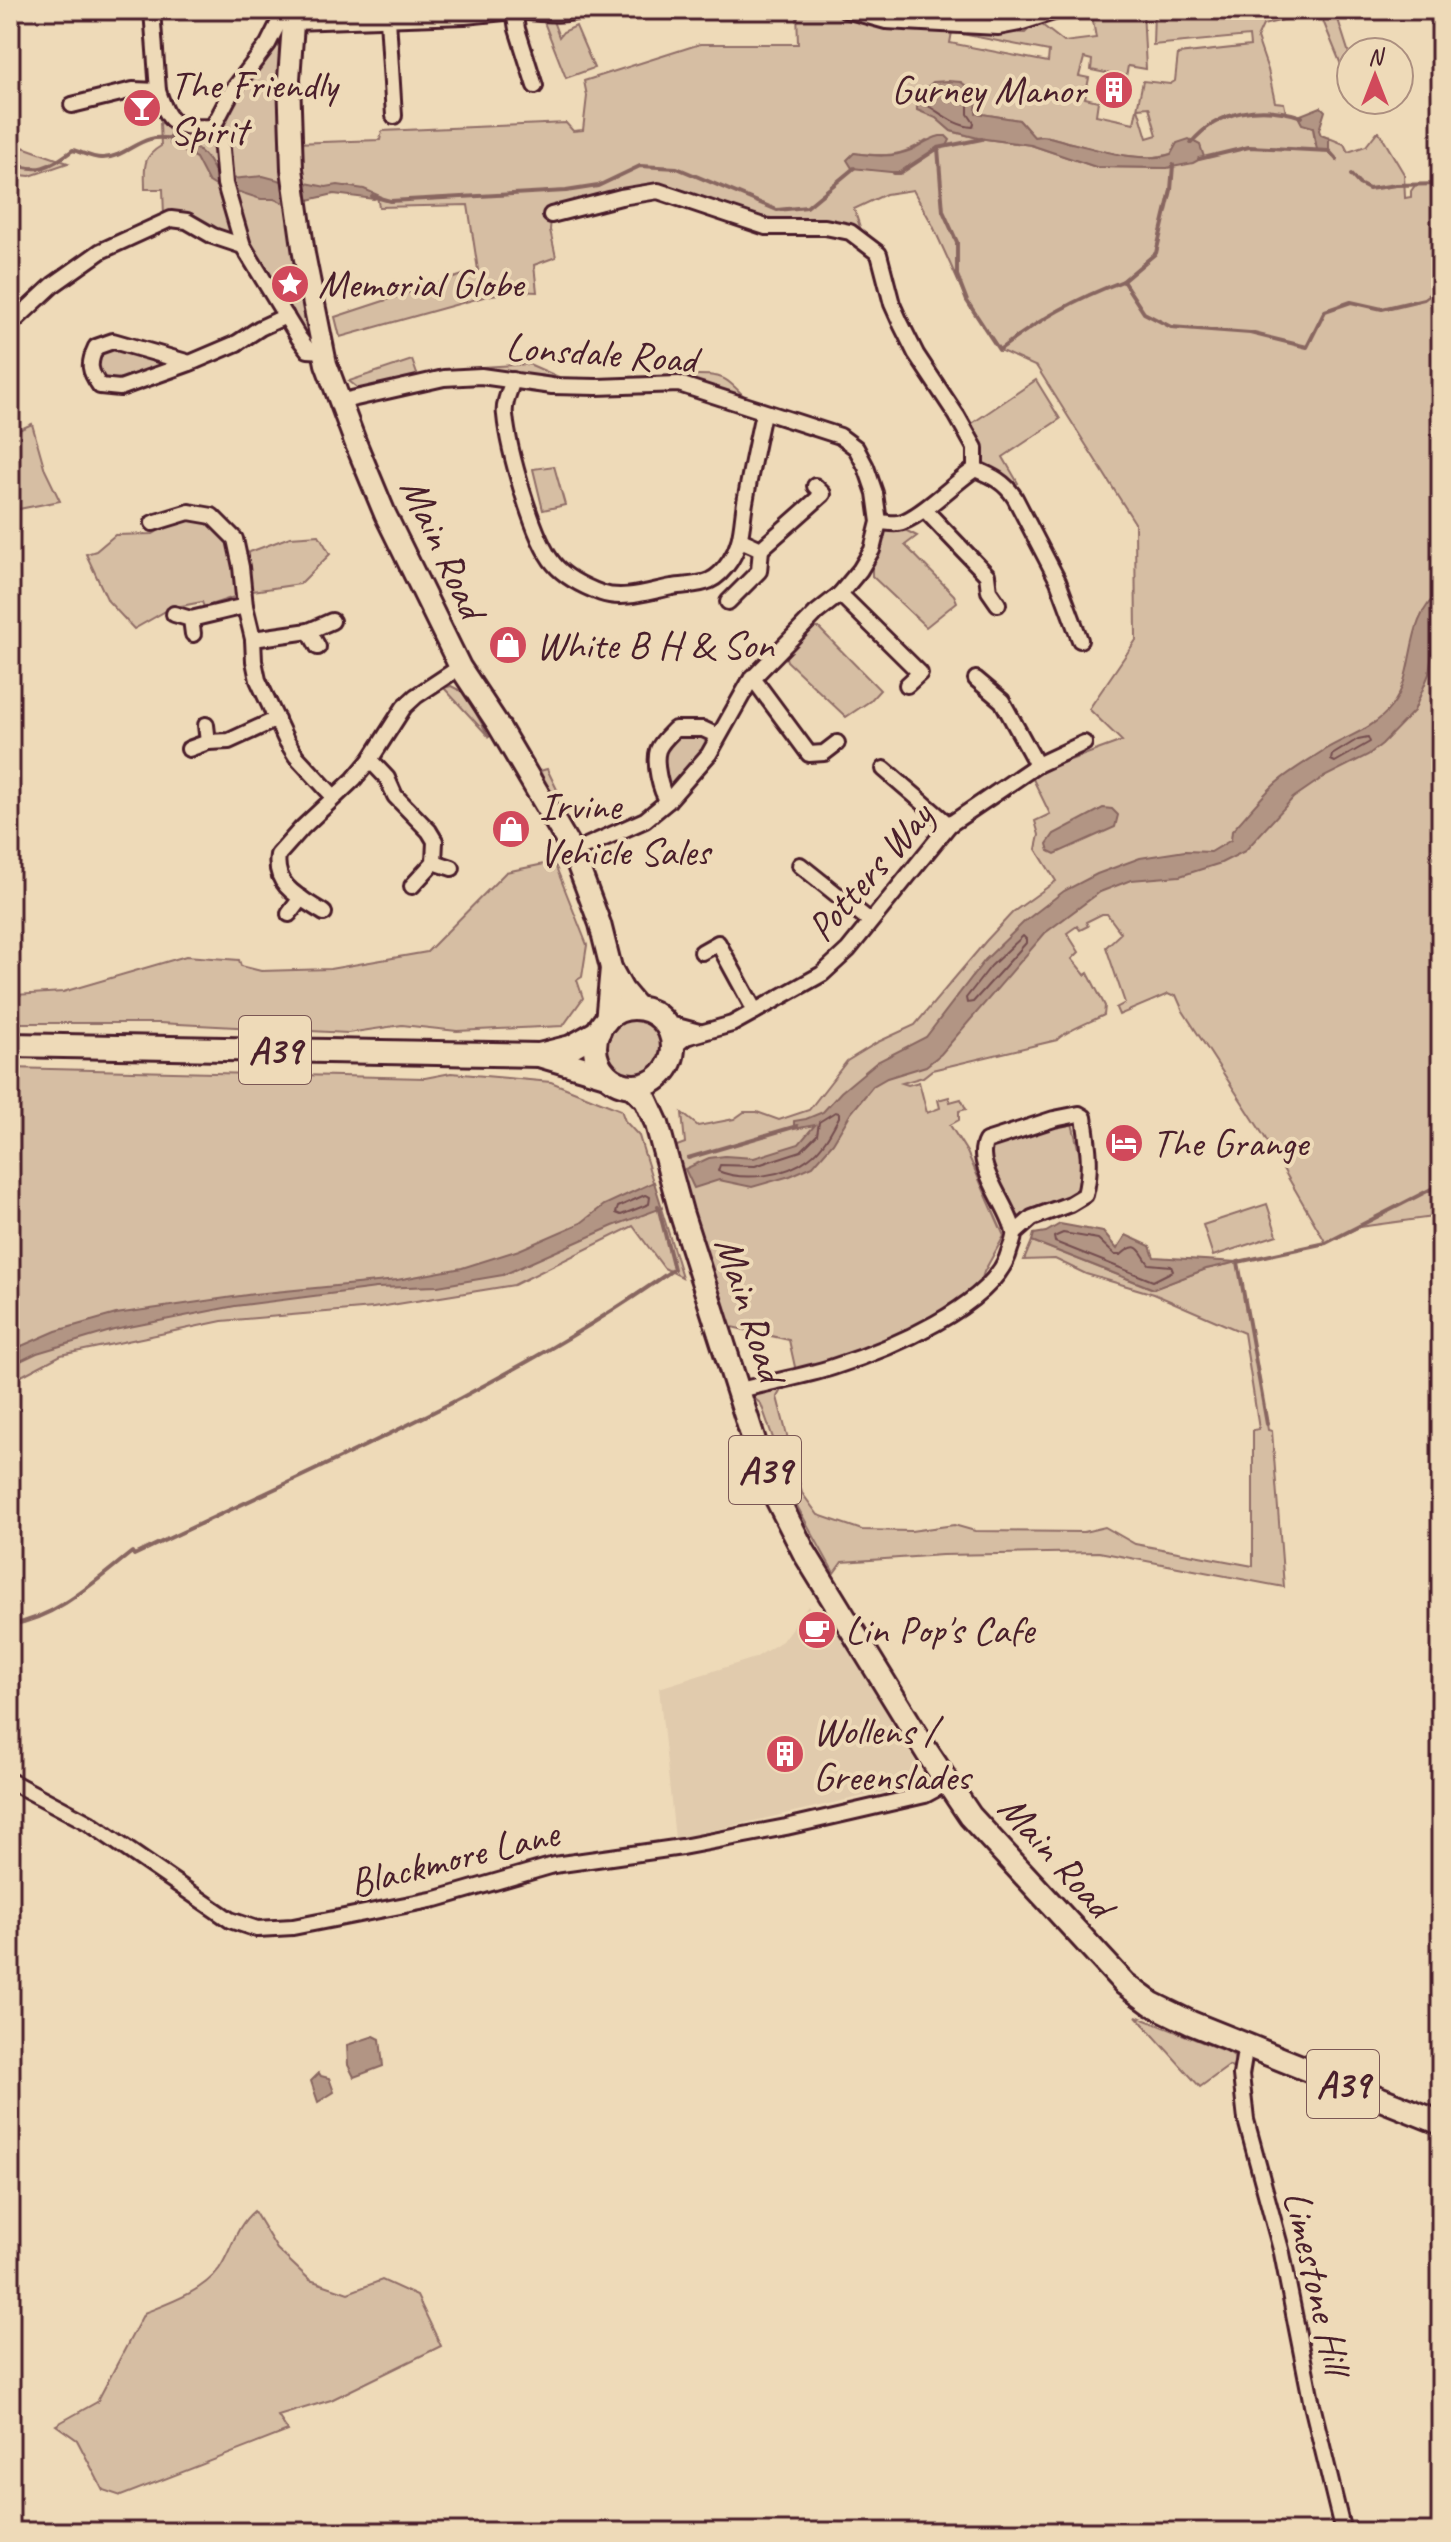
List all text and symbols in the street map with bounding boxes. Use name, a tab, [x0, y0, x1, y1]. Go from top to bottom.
north arrow	[1335, 36, 1415, 116]
text: N	[1368, 43, 1385, 71]
place label: The Friendly Spirit	[170, 60, 341, 156]
place label: Gurney Manor	[891, 65, 1089, 115]
building icon: Gurney Manor	[1093, 69, 1135, 111]
bar icon: The Friendly Spirit	[121, 87, 163, 129]
place label: Memorial Globe	[318, 259, 526, 309]
place icon: Memorial Globe	[269, 263, 311, 305]
street label: Lonsdale Road	[504, 321, 704, 385]
street label: Main Road	[389, 470, 500, 632]
place label: White B H & Son	[536, 620, 775, 670]
shop icon: White B H & Son	[487, 624, 529, 666]
place label: Irvine Vehicle Sales	[539, 781, 713, 877]
street label: Potters Way	[796, 791, 945, 952]
shop icon: Irvine Vehicle Sales	[490, 808, 532, 850]
road number: A39	[239, 1016, 311, 1084]
place label: The Grange	[1152, 1118, 1311, 1168]
hotel icon: The Grange	[1103, 1122, 1145, 1164]
street label: Main Road	[703, 1231, 799, 1393]
road number: A39	[729, 1436, 801, 1504]
place label: Lin Pop's Cafe	[845, 1605, 1037, 1655]
cafe icon: Lin Pop's Cafe	[796, 1609, 838, 1651]
place label: Wollens / Greenslades	[813, 1706, 973, 1802]
building icon: Wollens / Greenslades	[764, 1733, 806, 1775]
street label: Main Road	[988, 1784, 1129, 1933]
street label: Blackmore Lane	[345, 1807, 566, 1908]
road number: A39	[1307, 2050, 1379, 2118]
street label: Limestone Hill	[1272, 2186, 1364, 2384]

